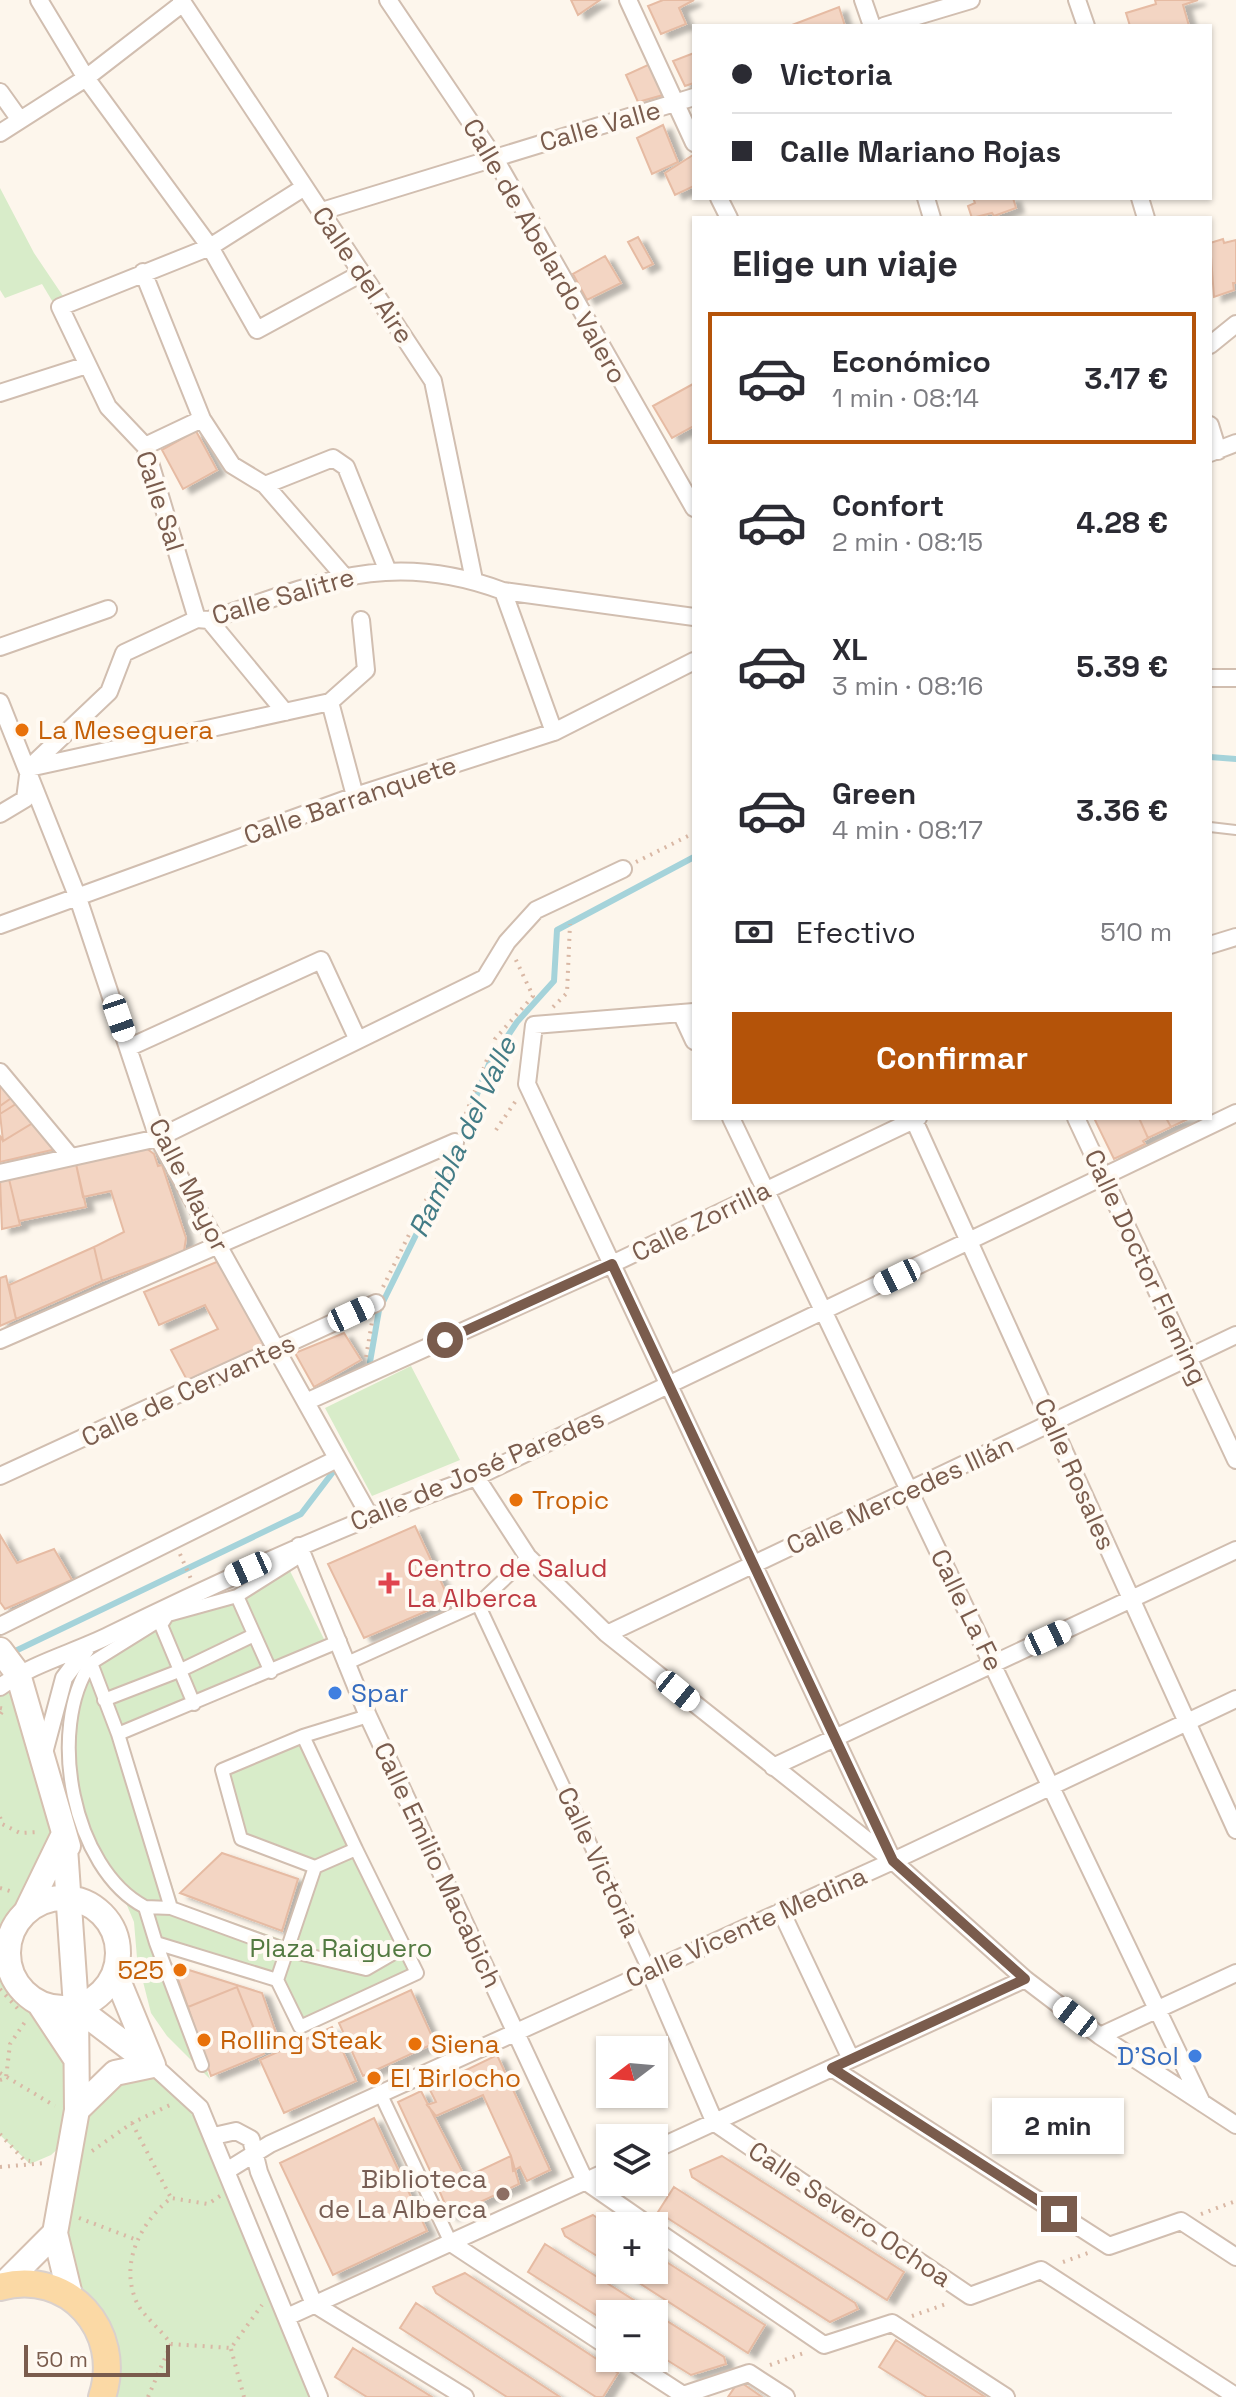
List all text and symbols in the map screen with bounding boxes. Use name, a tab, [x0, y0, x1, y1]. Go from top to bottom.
text: Victoria	[780, 55, 892, 94]
street label: Calle Valle	[536, 93, 664, 159]
street label: Calle de Abelardo Valero	[455, 112, 635, 390]
text: Calle Mariano Rojas	[780, 132, 1061, 171]
street label: Calle del Aire	[305, 200, 421, 350]
text: Elige un viaje	[732, 241, 958, 287]
icon: car	[736, 342, 808, 414]
text: Económico	[832, 342, 991, 381]
text: 3.17 €	[1084, 359, 1168, 398]
text: 1 min · 08:14	[832, 381, 979, 415]
street label: Calle Sal	[128, 446, 192, 556]
icon: car	[736, 486, 808, 558]
text: Confort	[832, 486, 944, 525]
text: 4.28 €	[1076, 503, 1168, 542]
text: 2 min · 08:15	[832, 525, 983, 559]
street label: Calle Salitre	[208, 559, 358, 633]
icon: car	[736, 630, 808, 702]
text: XL	[832, 630, 868, 669]
text: 5.39 €	[1076, 647, 1168, 686]
text: 3 min · 08:16	[832, 669, 984, 703]
place label: La Meseguera	[38, 713, 213, 747]
marker: La Meseguera	[13, 721, 31, 739]
street label: Calle Barranquete	[239, 748, 461, 852]
icon: car	[736, 774, 808, 846]
text: Green	[832, 774, 916, 813]
text: 3.36 €	[1076, 791, 1168, 830]
text: 4 min · 08:17	[832, 813, 983, 847]
icon: cash	[732, 910, 776, 954]
text: Efectivo	[796, 913, 916, 952]
text: 510 m	[1100, 915, 1172, 949]
car	[100, 991, 138, 1045]
button: Confirmar	[732, 1012, 1172, 1104]
water label: Rambla del Valle	[400, 1030, 525, 1243]
street label: Calle Mayor	[141, 1113, 237, 1257]
street label: Calle Doctor Fleming	[1076, 1144, 1216, 1390]
street label: Calle Zorrilla	[626, 1173, 776, 1269]
car	[870, 1256, 924, 1298]
car	[324, 1293, 378, 1335]
route start	[427, 1322, 463, 1358]
street label: Calle de Cervantes	[76, 1326, 300, 1454]
street label: Calle Rosales	[1026, 1393, 1124, 1555]
street label: Calle de José Paredes	[345, 1401, 609, 1539]
street label: Calle Mercedes Illán	[781, 1427, 1019, 1563]
place label: Tropic	[532, 1483, 609, 1517]
marker: Tropic	[507, 1491, 525, 1509]
street label: Calle La Fe	[923, 1543, 1011, 1677]
car	[221, 1548, 275, 1590]
place label: Centro de Salud La Alberca	[407, 1551, 607, 1615]
marker: Centro de Salud La Alberca	[378, 1572, 400, 1594]
car	[1021, 1617, 1075, 1659]
car	[652, 1667, 704, 1715]
place label: Spar	[351, 1676, 408, 1710]
marker: Spar	[326, 1684, 344, 1702]
street label: Calle Emilio Macabich	[366, 1737, 510, 1993]
street label: Calle Victoria	[549, 1781, 649, 1943]
street label: Calle Vicente Medina	[620, 1858, 872, 1996]
park label: Plaza Raiguero	[249, 1931, 433, 1965]
place label: 525	[117, 1953, 164, 1987]
marker: 525	[171, 1961, 189, 1979]
car	[1049, 1993, 1101, 2041]
place label: Rolling Steak	[220, 2023, 383, 2057]
place label: Siena	[431, 2027, 500, 2061]
marker: Rolling Steak	[195, 2031, 213, 2049]
marker: Siena	[406, 2035, 424, 2053]
north arrow	[596, 2036, 668, 2108]
map controls	[596, 2036, 668, 2372]
place label: D'Sol	[1117, 2039, 1179, 2073]
marker: D'Sol	[1186, 2047, 1204, 2065]
place label: El Birlocho	[390, 2061, 521, 2095]
marker: El Birlocho	[365, 2069, 383, 2087]
callout: 2 min	[993, 2098, 1125, 2154]
text: 2 min	[1024, 2109, 1092, 2143]
button: layers	[596, 2124, 668, 2196]
street label: Calle Severo Ochoa	[742, 2133, 958, 2295]
place label: Biblioteca de La Alberca	[318, 2162, 487, 2226]
marker: Biblioteca de La Alberca	[494, 2185, 512, 2203]
route end	[1041, 2196, 1077, 2232]
button: +	[596, 2212, 668, 2284]
button: −	[596, 2300, 668, 2372]
scale bar	[24, 2341, 170, 2377]
text: 50 m	[36, 2345, 88, 2373]

